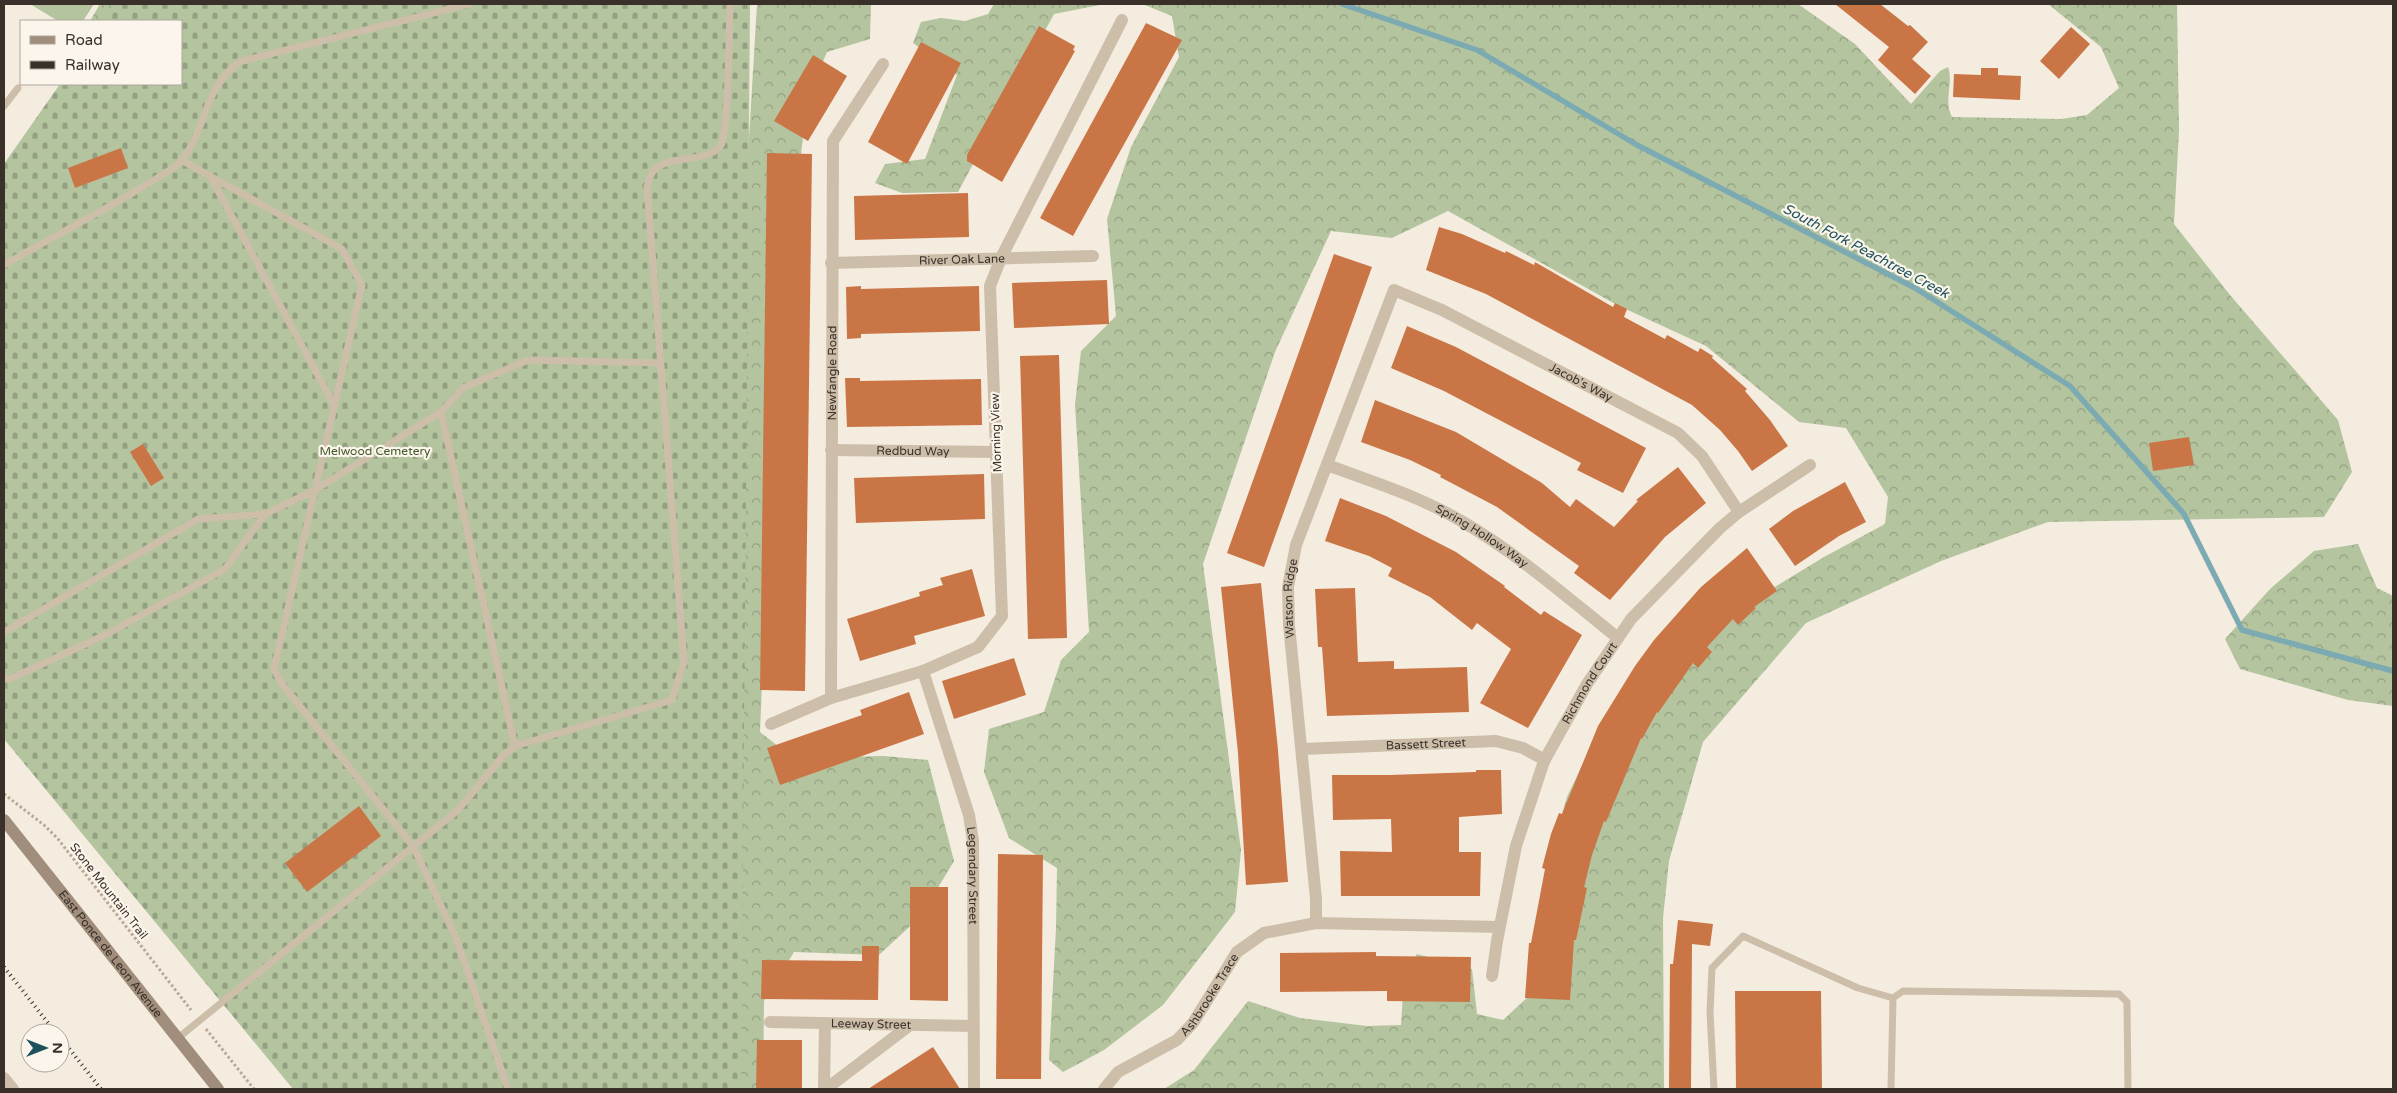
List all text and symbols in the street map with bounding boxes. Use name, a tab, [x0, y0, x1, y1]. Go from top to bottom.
legend	[20, 20, 182, 85]
text: Road	[65, 31, 103, 49]
text: Railway	[65, 56, 120, 74]
water label: South Fork Peachtree Creek	[1780, 200, 1953, 303]
street label: River Oak Lane	[919, 251, 1005, 268]
street label: Newfangle Road	[825, 326, 839, 420]
street label: Jacob's Way	[1547, 360, 1616, 405]
street label: Morning View	[988, 393, 1004, 473]
park label: Melwood Cemetery	[320, 444, 431, 458]
street label: Redbud Way	[876, 444, 950, 458]
street label: Spring Hollow Way	[1433, 501, 1531, 571]
street label: Watson Ridge	[1281, 557, 1300, 639]
street label: Richmond Court	[1559, 639, 1620, 726]
street label: Bassett Street	[1386, 735, 1467, 753]
street label: Legendary Street	[964, 825, 980, 925]
street label: Stone Mountain Trail	[67, 840, 151, 942]
street label: East Ponce de Leon Avenue	[56, 887, 165, 1020]
street label: Ashbrooke Trace	[1177, 951, 1241, 1039]
street label: Leeway Street	[831, 1016, 912, 1032]
north arrow	[20, 1023, 70, 1073]
text: N	[49, 1042, 66, 1054]

